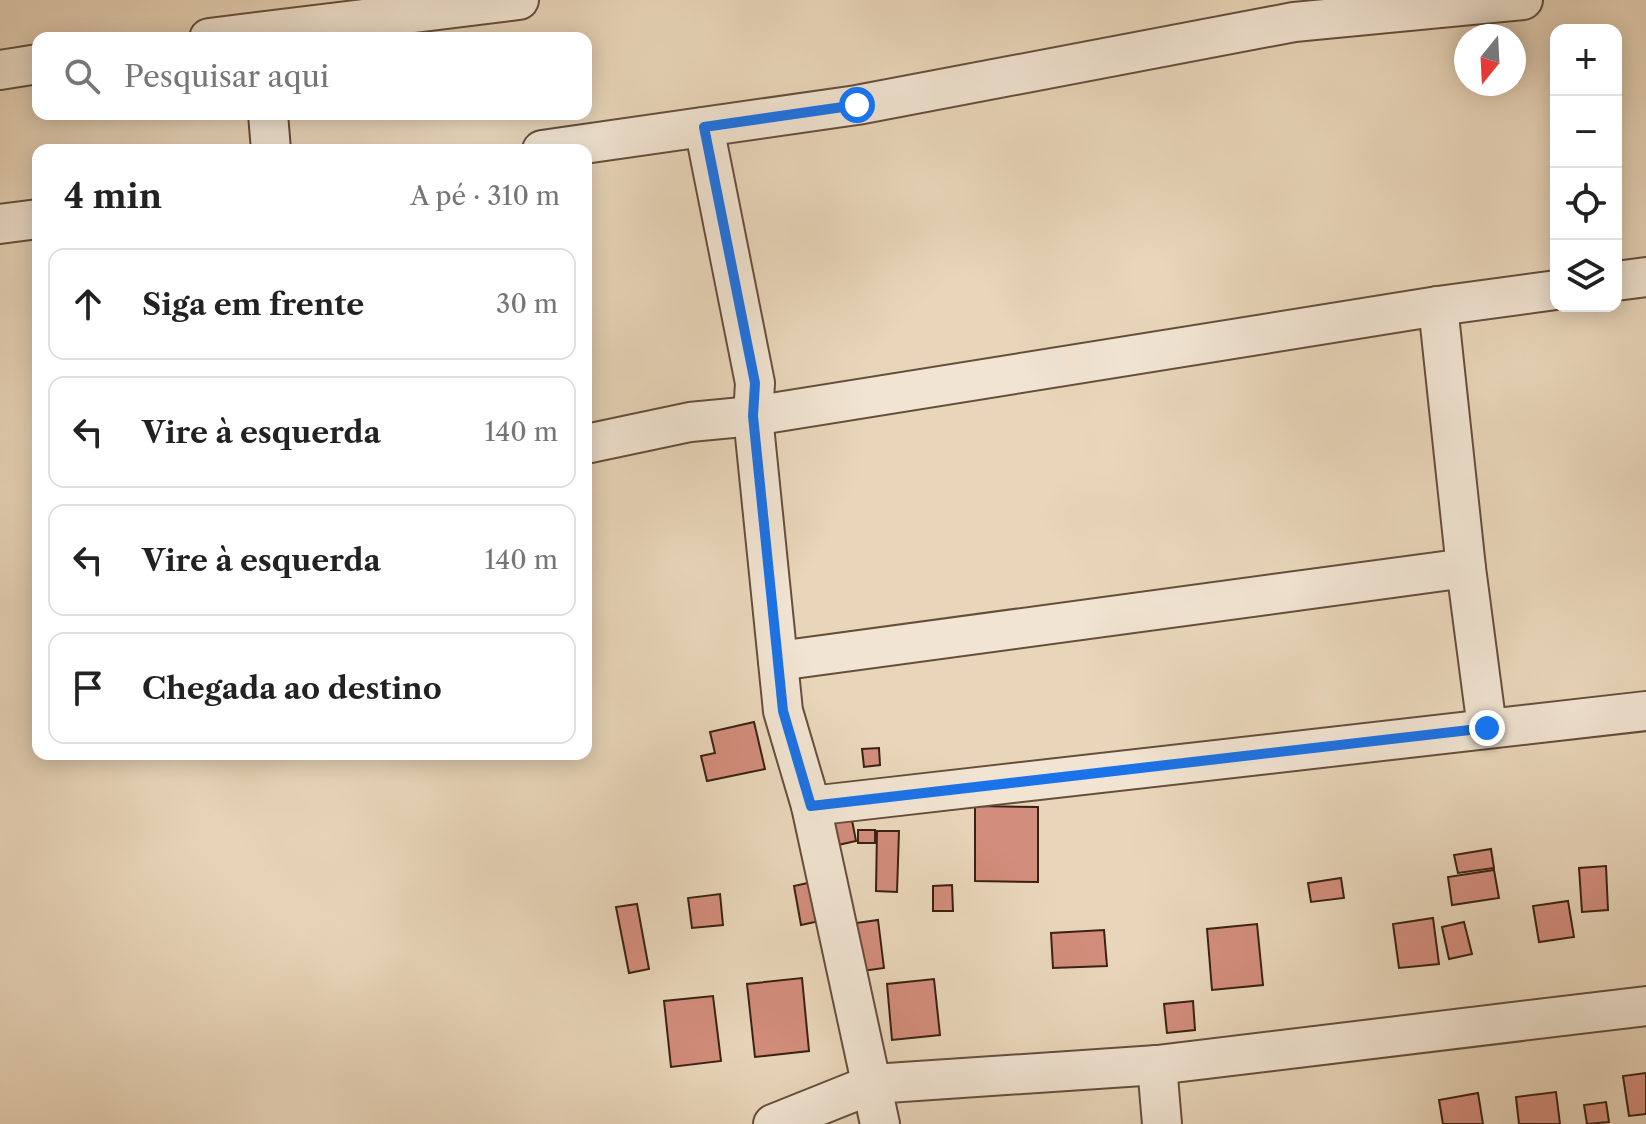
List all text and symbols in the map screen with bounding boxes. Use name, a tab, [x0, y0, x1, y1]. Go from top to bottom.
north arrow	[1454, 24, 1526, 96]
map controls	[1550, 24, 1622, 312]
button: +	[1550, 24, 1622, 96]
search box	[32, 32, 592, 120]
icon: search	[60, 54, 104, 98]
text: Pesquisar aqui	[124, 58, 329, 95]
route start	[839, 87, 875, 123]
button: −	[1550, 96, 1622, 168]
button: locate	[1550, 168, 1622, 240]
text: 4 min	[64, 175, 162, 217]
text: A pé · 310 m	[410, 180, 560, 212]
button: layers	[1550, 240, 1622, 312]
icon: ahead	[66, 282, 110, 326]
text: Siga em frente	[142, 286, 364, 323]
text: 30 m	[496, 288, 558, 320]
icon: left	[66, 410, 110, 454]
text: Vire à esquerda	[142, 414, 381, 451]
text: 140 m	[484, 416, 558, 448]
icon: left	[66, 538, 110, 582]
text: Vire à esquerda	[142, 542, 381, 579]
text: 140 m	[484, 544, 558, 576]
icon: arrive	[66, 666, 110, 710]
text: Chegada ao destino	[142, 670, 442, 707]
route end	[1469, 710, 1505, 746]

